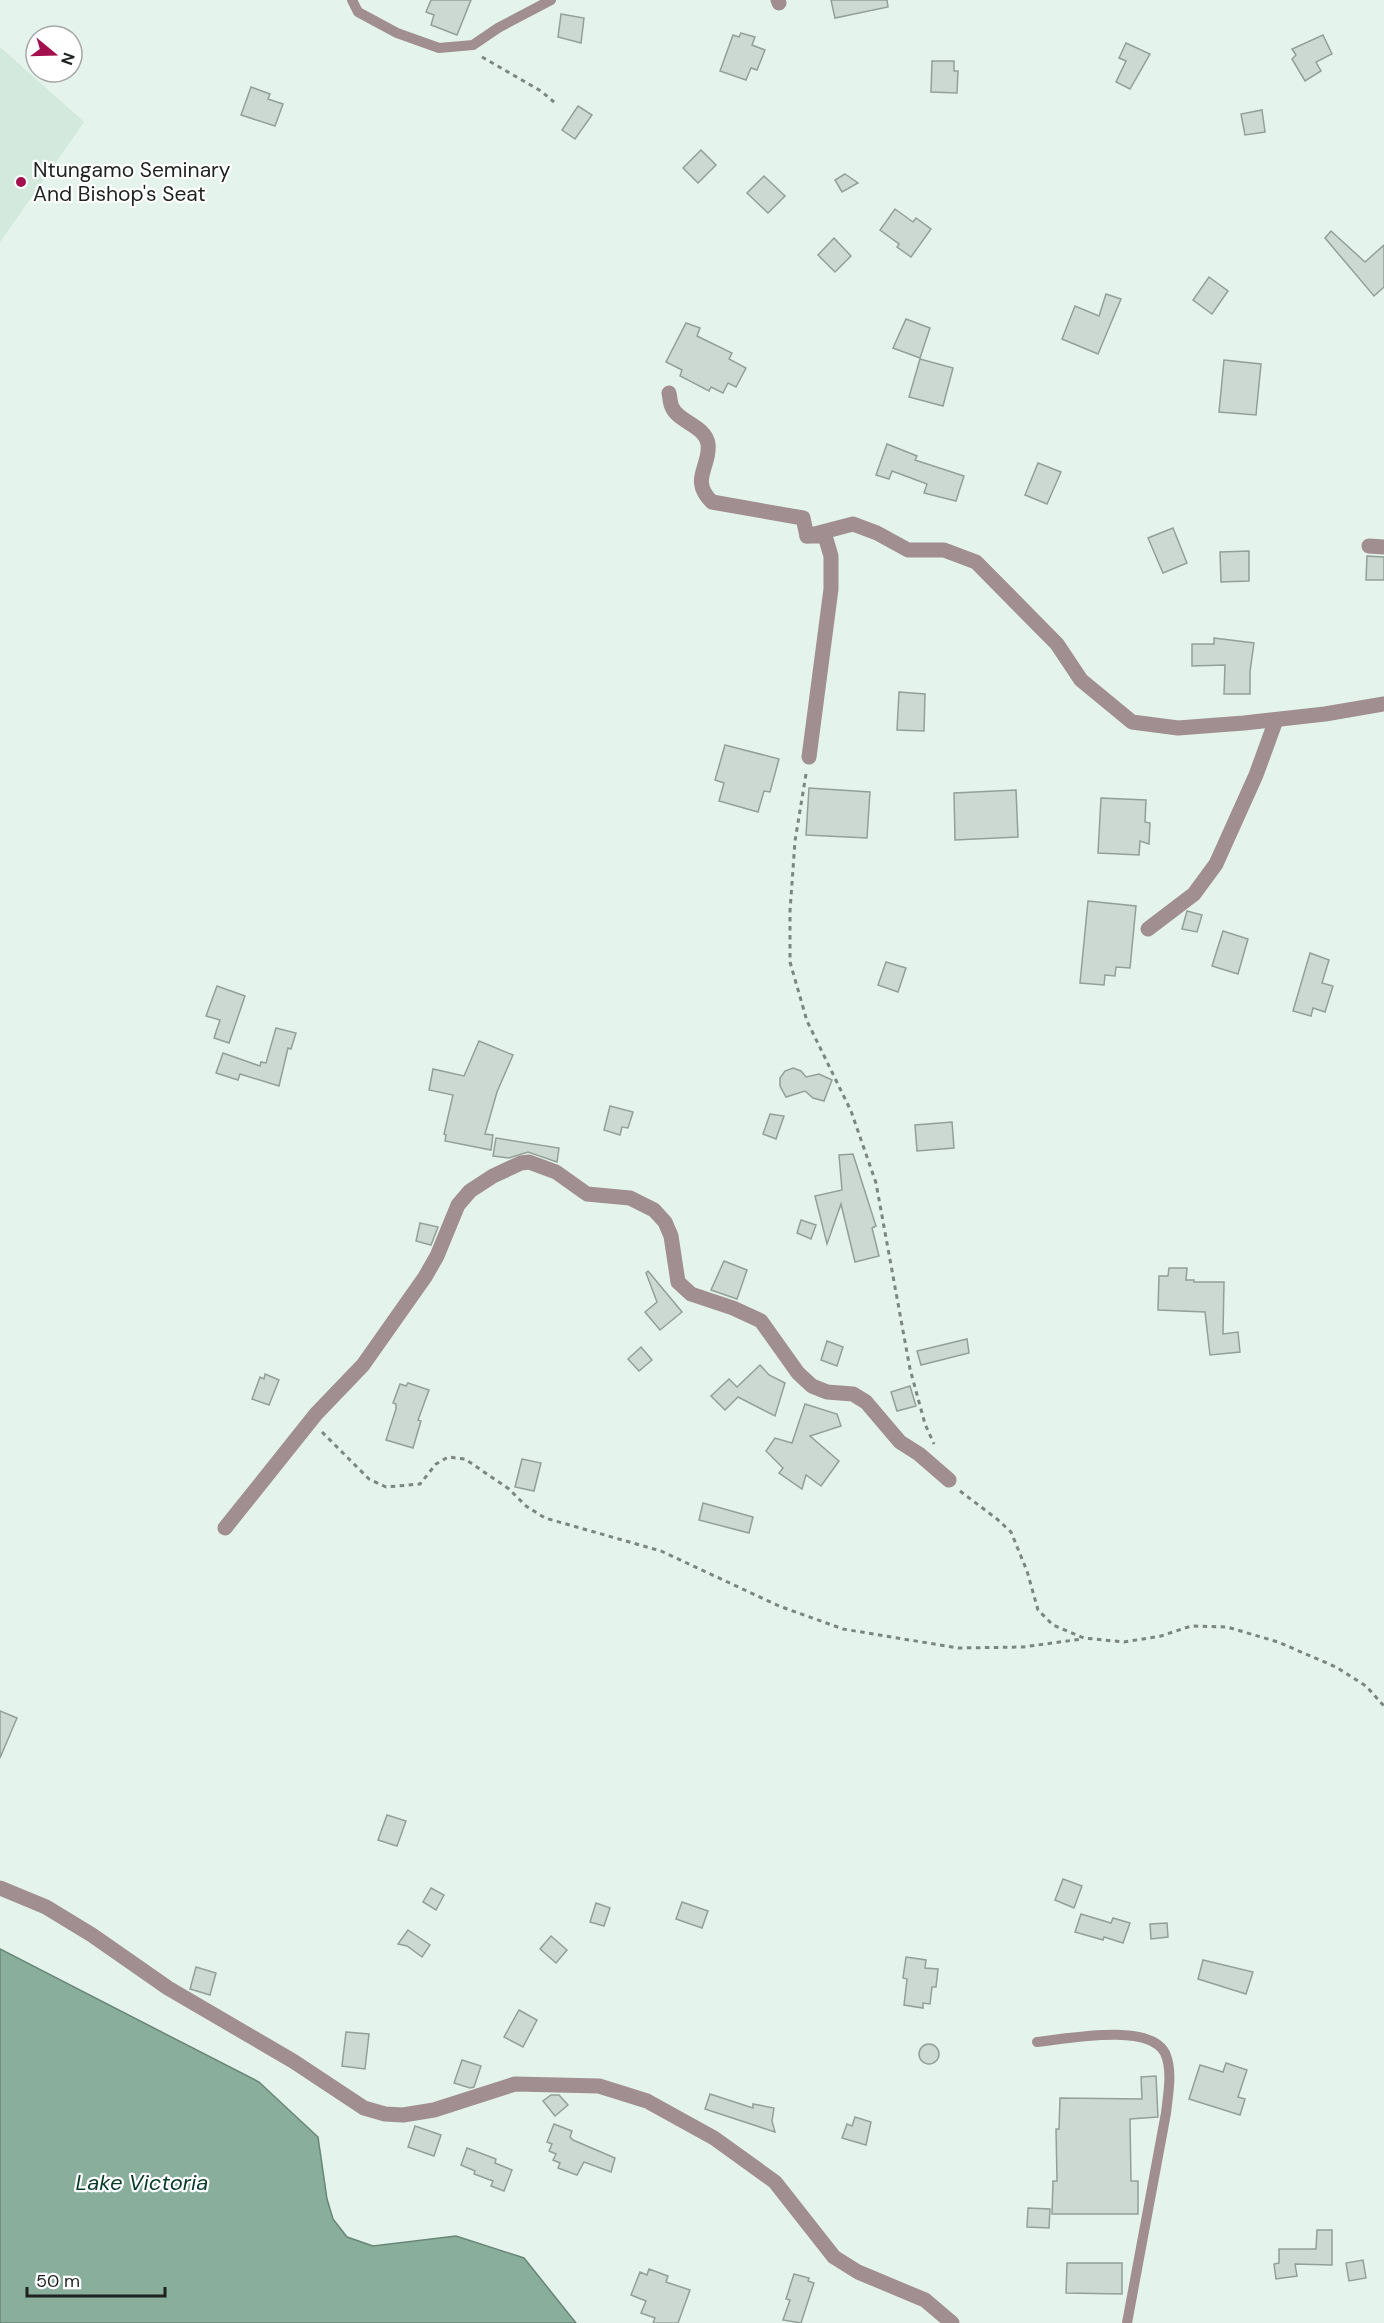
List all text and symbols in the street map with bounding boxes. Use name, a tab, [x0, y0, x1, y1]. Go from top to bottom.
north arrow	[24, 24, 84, 84]
text: N	[56, 50, 80, 68]
place label: Ntungamo Seminary And Bishop's Seat	[33, 156, 231, 208]
marker: Ntungamo Seminary And Bishop's Seat	[14, 175, 28, 189]
water label: Lake Victoria	[76, 2168, 208, 2197]
scale bar	[27, 2260, 165, 2298]
text: 50 m	[36, 2269, 80, 2293]

